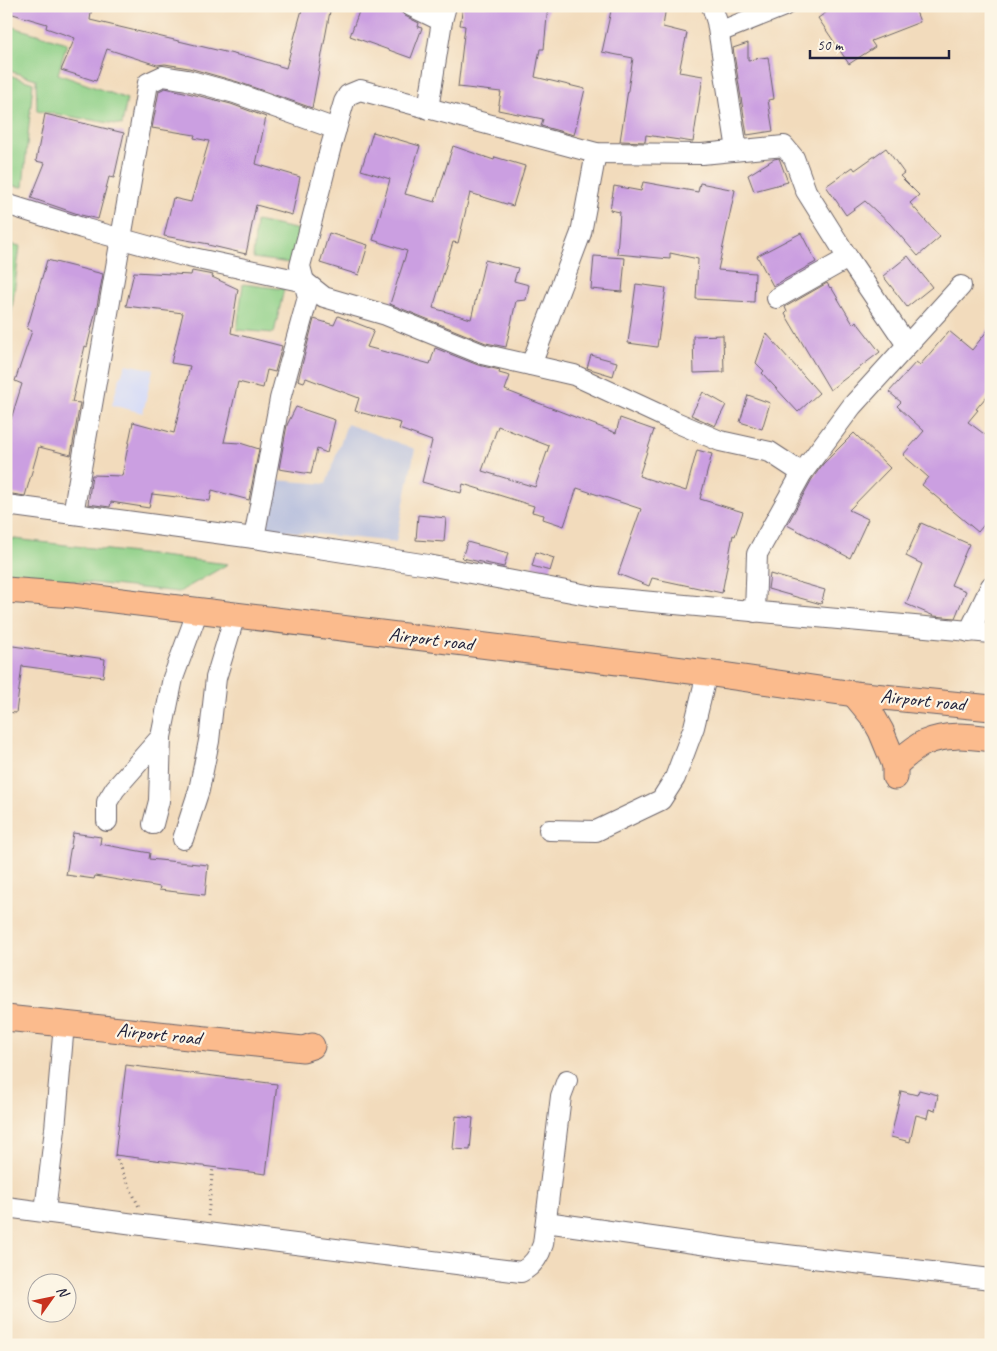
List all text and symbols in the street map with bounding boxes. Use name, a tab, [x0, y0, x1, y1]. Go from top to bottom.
scale bar	[810, 28, 948, 60]
text: 50 m	[817, 36, 844, 55]
street label: Airport road	[387, 621, 478, 657]
street label: Airport road	[879, 683, 970, 717]
street label: Airport road	[115, 1017, 206, 1051]
north arrow	[28, 1274, 78, 1324]
text: N	[53, 1283, 73, 1301]

